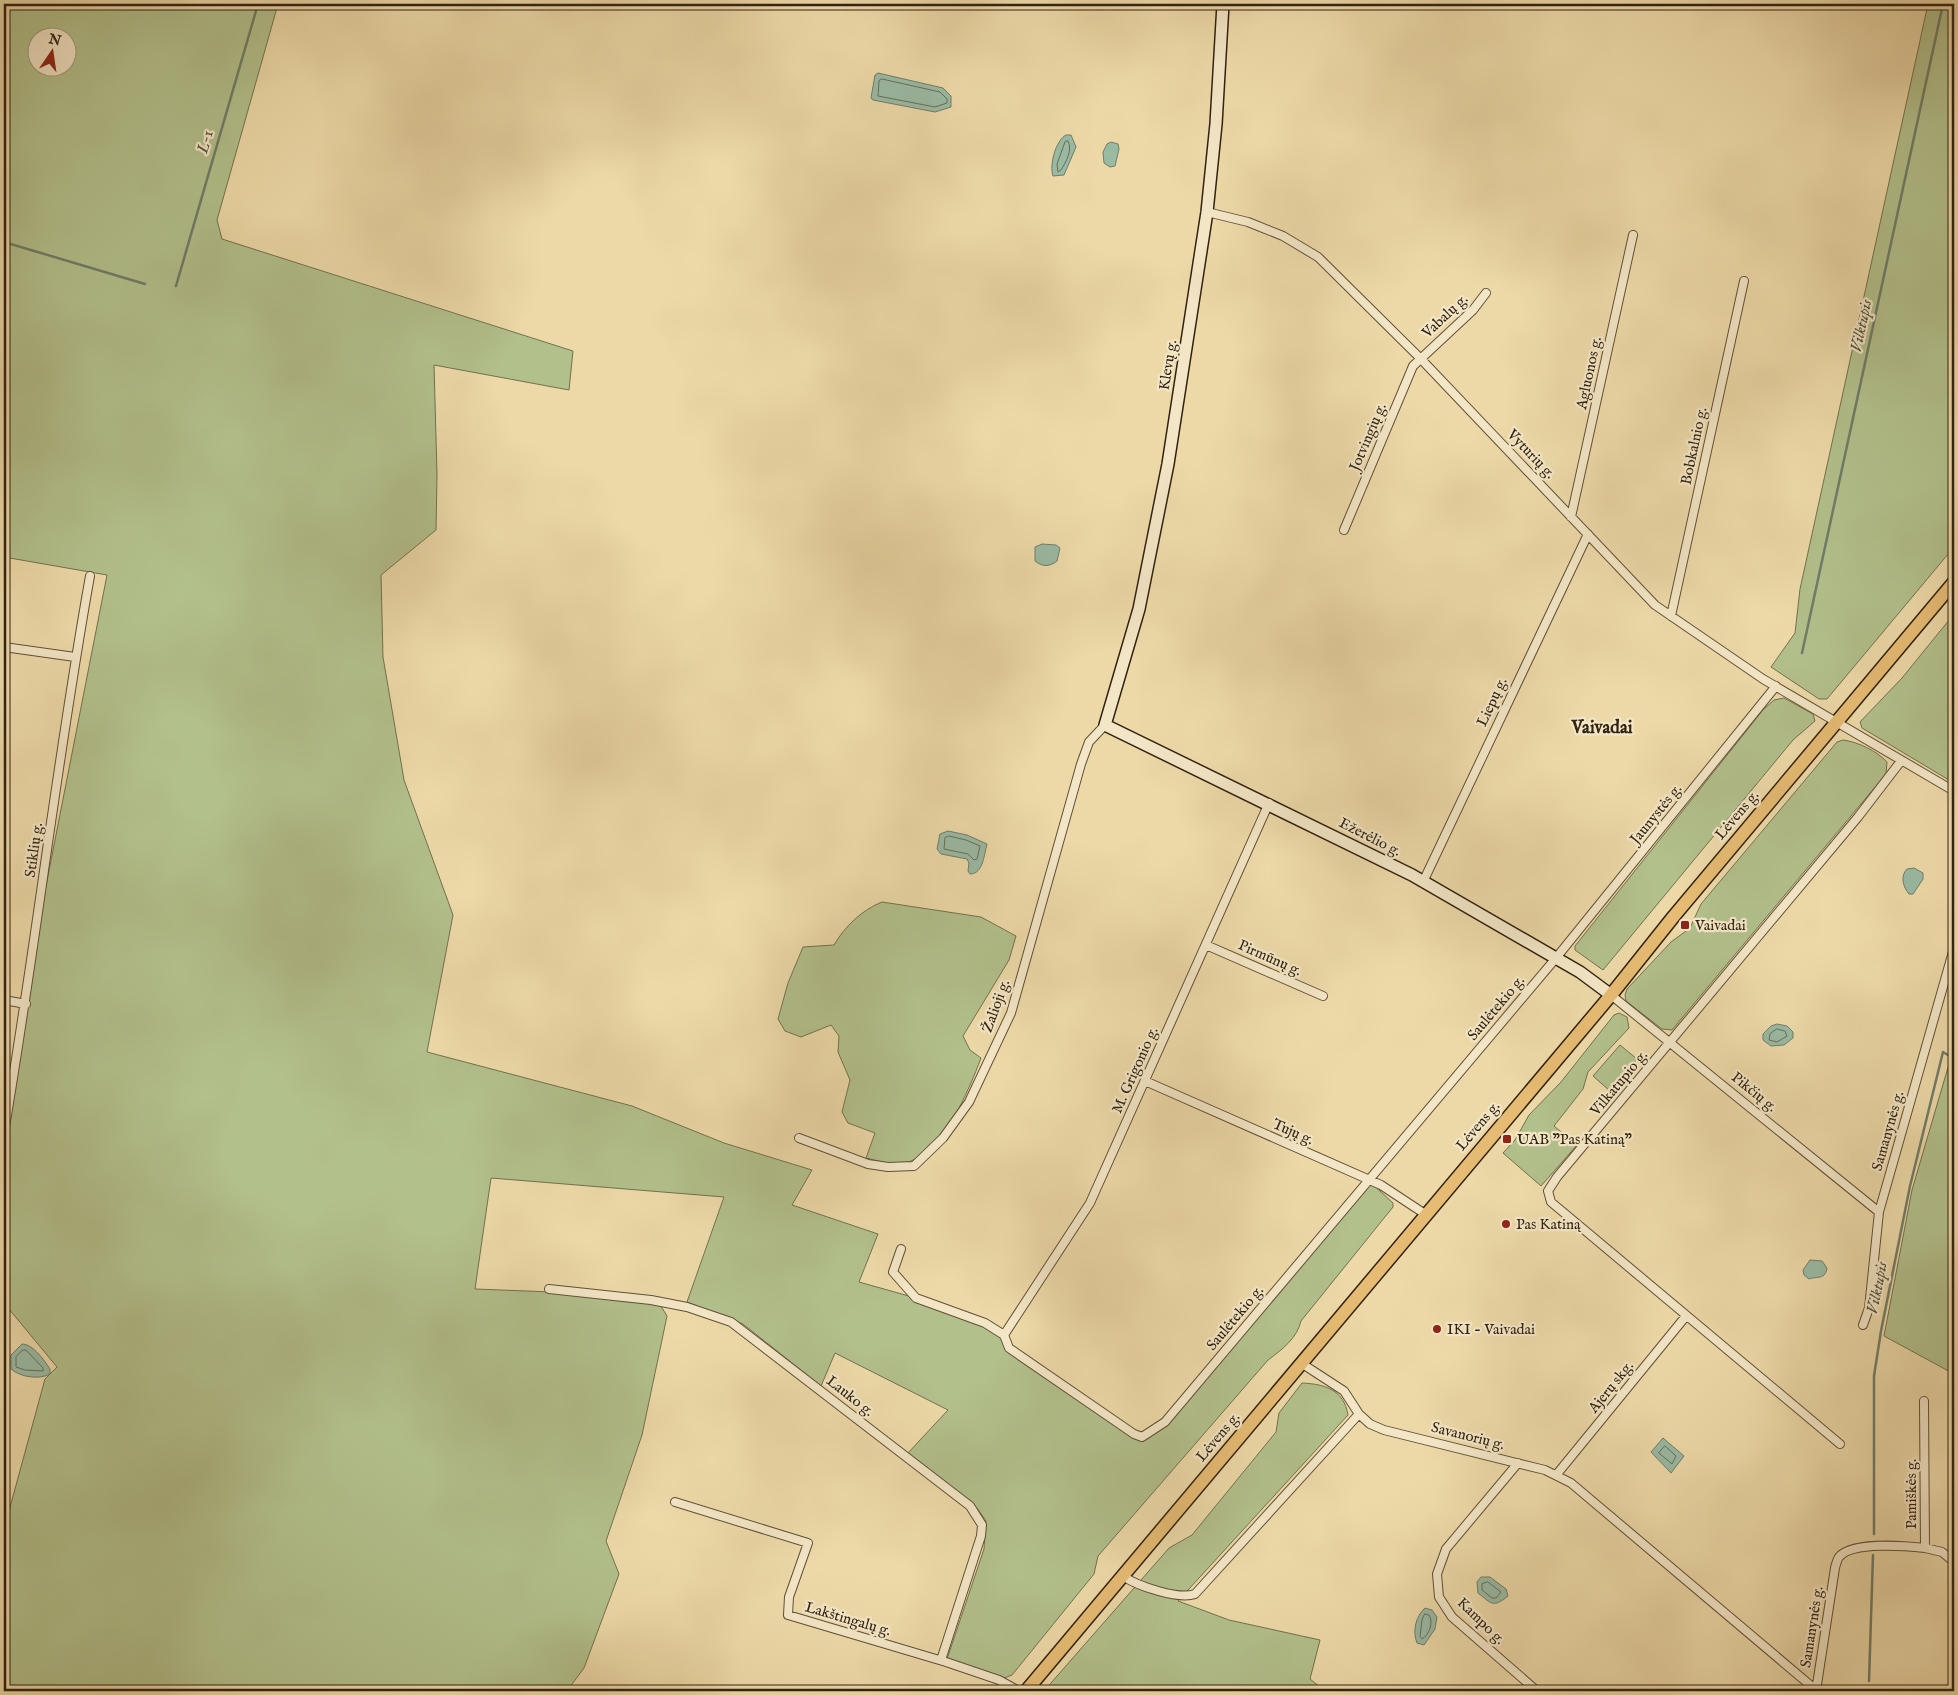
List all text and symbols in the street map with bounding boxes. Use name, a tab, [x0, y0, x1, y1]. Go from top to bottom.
north arrow	[28, 28, 78, 78]
text: N	[46, 30, 63, 50]
water label: L-1	[193, 128, 219, 157]
street label: Vabalų g.	[1417, 290, 1472, 343]
water label: Vilktupis	[1847, 298, 1877, 354]
street label: Agluonos g.	[1572, 335, 1606, 412]
street label: Klevų g.	[1155, 338, 1181, 392]
street label: Jotvingių g.	[1344, 400, 1391, 476]
street label: Bobkalnio g.	[1676, 405, 1712, 487]
street label: Vyturių g.	[1502, 425, 1559, 483]
street label: Liepų g.	[1472, 674, 1512, 730]
district label: Vaivadai	[1570, 717, 1633, 740]
street label: Jaunystės g.	[1625, 780, 1686, 850]
street label: Lėvens g.	[1711, 786, 1763, 844]
street label: Ežerėlio g.	[1336, 813, 1404, 861]
street label: Stiklių g.	[21, 821, 47, 879]
place label: Vaivadai	[1694, 916, 1746, 935]
marker: Vaivadai	[1679, 919, 1691, 931]
street label: Pirmūnų g.	[1235, 936, 1305, 980]
street label: Saulėtekio g.	[1463, 971, 1529, 1045]
street label: Žalioji g.	[978, 977, 1014, 1035]
street label: M. Grigonio g.	[1107, 1024, 1163, 1116]
street label: Vilkatupio g.	[1585, 1046, 1652, 1121]
street label: Pikčių g.	[1727, 1068, 1781, 1116]
street label: Samanynės g.	[1868, 1089, 1908, 1173]
street label: Lėvens g.	[1452, 1097, 1504, 1155]
street label: Tujų g.	[1269, 1115, 1317, 1149]
place label: UAB "Pas Katiną"	[1517, 1130, 1632, 1149]
marker: UAB "Pas Katiną"	[1501, 1133, 1513, 1145]
place label: Pas Katiną	[1516, 1215, 1582, 1234]
marker: Pas Katiną	[1500, 1218, 1512, 1230]
water label: Vilktupis	[1863, 1260, 1893, 1316]
street label: Saulėtekio g.	[1202, 1281, 1268, 1355]
place label: IKI - Vaivadai	[1447, 1320, 1535, 1339]
marker: IKI - Vaivadai	[1431, 1323, 1443, 1335]
street label: Ajerų skg.	[1584, 1357, 1638, 1418]
street label: Lauko g.	[822, 1371, 878, 1421]
street label: Lėvens g.	[1192, 1408, 1244, 1466]
street label: Savanorių g.	[1429, 1418, 1507, 1454]
street label: Pamiškės g.	[1902, 1459, 1921, 1529]
street label: Samanynės g.	[1796, 1585, 1828, 1669]
street label: Kampo g.	[1453, 1593, 1509, 1649]
street label: Lakštingalų g.	[803, 1598, 893, 1640]

